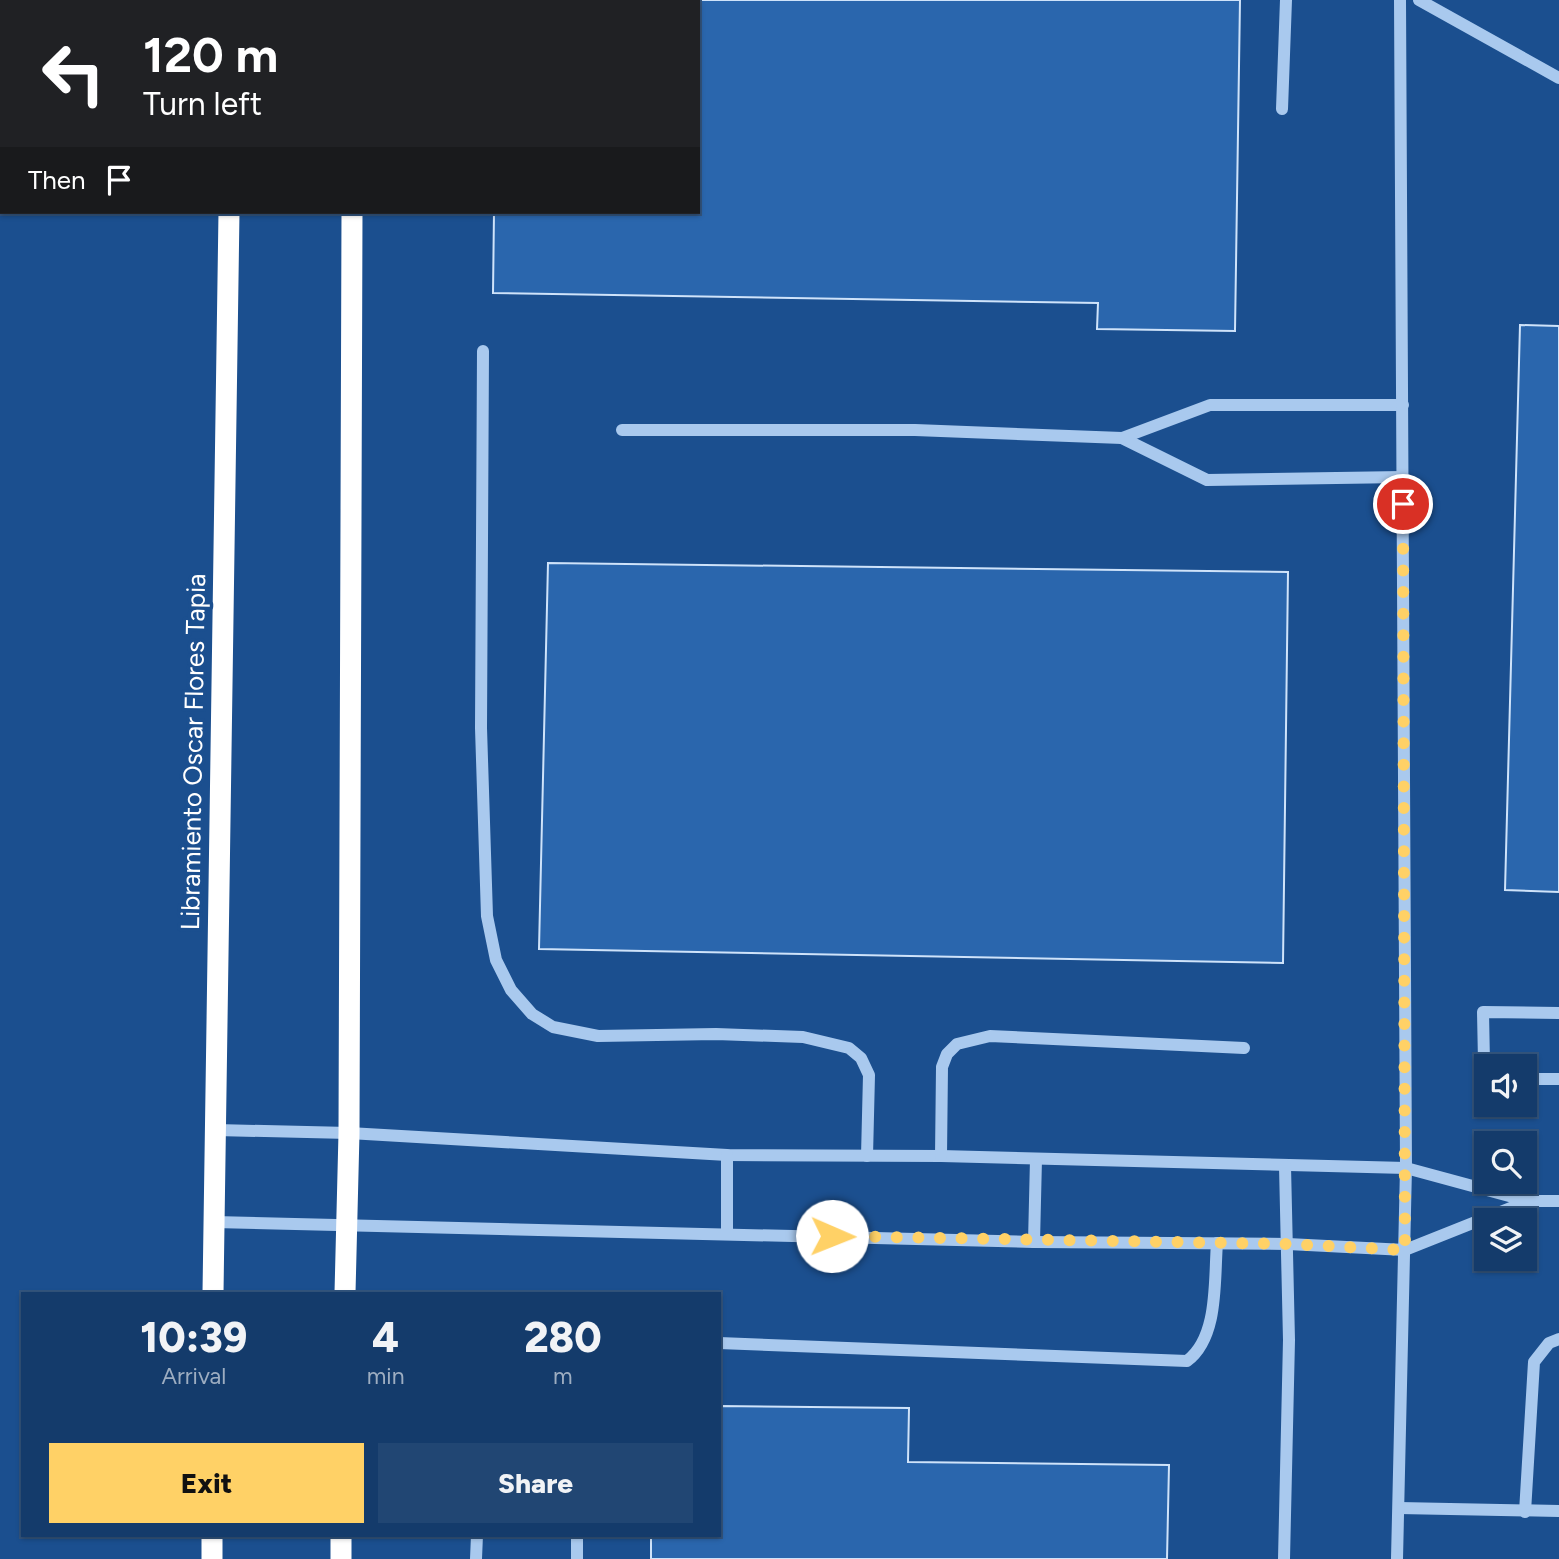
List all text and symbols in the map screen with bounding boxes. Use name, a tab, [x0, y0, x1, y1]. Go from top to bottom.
text: 120 m	[143, 25, 278, 84]
icon: left	[28, 28, 119, 119]
text: Turn left	[143, 85, 262, 123]
icon: arrive	[100, 161, 138, 199]
text: Then	[28, 164, 86, 196]
pin	[1373, 474, 1433, 534]
icon: arrive	[1384, 485, 1422, 523]
street label: Libramiento Oscar Flores Tapia	[174, 573, 212, 931]
map controls	[1474, 1054, 1537, 1271]
button: sound	[1474, 1054, 1537, 1117]
button: search	[1474, 1131, 1537, 1194]
position arrow	[795, 1199, 869, 1273]
button: layers	[1474, 1208, 1537, 1271]
text: 10:39	[140, 1312, 247, 1363]
text: 4	[372, 1312, 399, 1363]
text: 280	[524, 1312, 602, 1363]
text: Arrival	[161, 1362, 226, 1390]
text: min	[367, 1362, 405, 1390]
text: m	[553, 1362, 573, 1390]
button: Exit	[49, 1443, 364, 1523]
button: Share	[378, 1443, 693, 1523]

